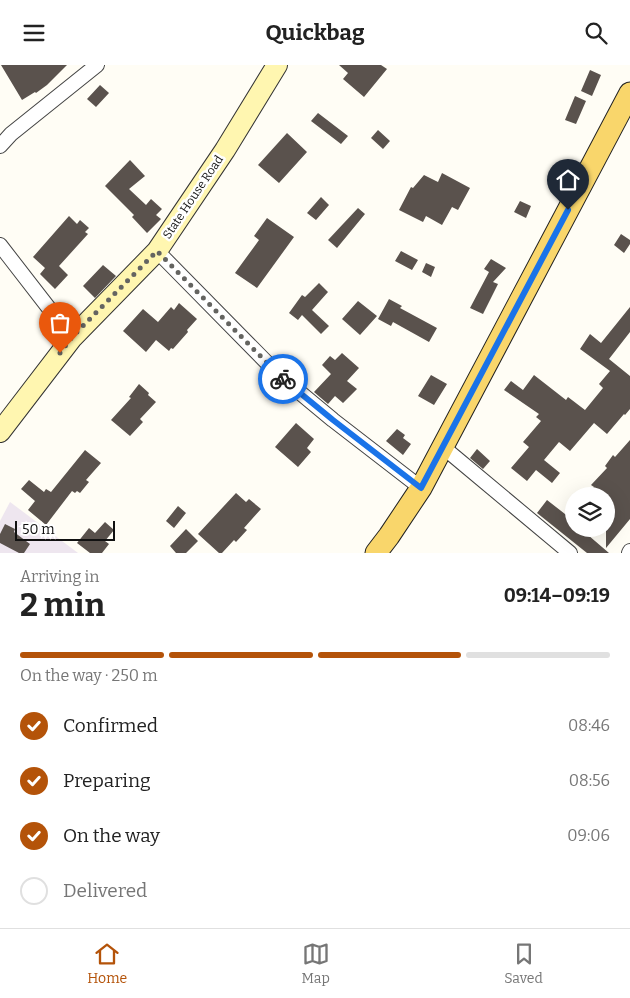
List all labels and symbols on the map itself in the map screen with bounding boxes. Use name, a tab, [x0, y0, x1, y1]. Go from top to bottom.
street label: State House Road	[160, 153, 226, 241]
pin	[547, 159, 589, 210]
pin	[39, 302, 81, 353]
courier	[258, 354, 308, 404]
scale bar	[15, 518, 115, 541]

